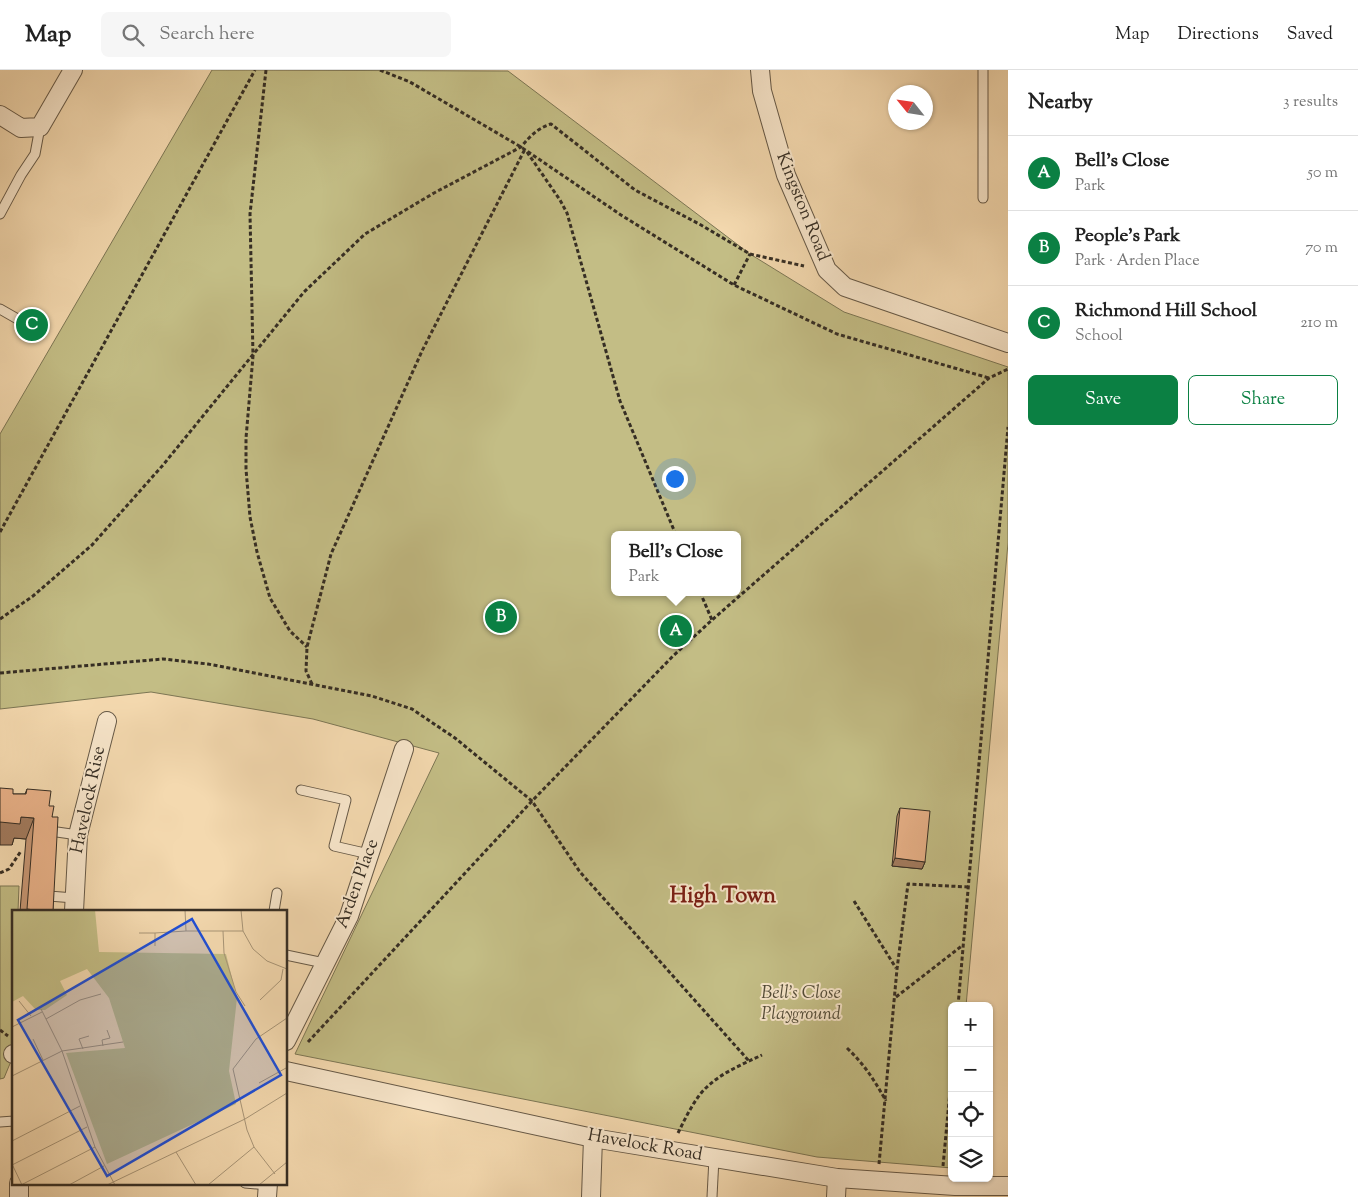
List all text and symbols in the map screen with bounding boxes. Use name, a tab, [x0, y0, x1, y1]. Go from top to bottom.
search box	[101, 12, 451, 57]
text: Map	[25, 18, 71, 52]
icon: search	[119, 21, 147, 49]
text: Search here	[159, 21, 255, 48]
text: Map	[1115, 22, 1150, 48]
text: Directions	[1178, 22, 1259, 48]
text: Saved	[1287, 22, 1333, 48]
north arrow	[888, 85, 933, 130]
text: Nearby	[1028, 88, 1093, 118]
text: 3 results	[1283, 91, 1338, 114]
text: Bell's Close	[1075, 148, 1169, 175]
street label: Kingston Road	[768, 149, 836, 265]
text: A	[1038, 162, 1051, 185]
text: 50 m	[1307, 162, 1338, 185]
text: Park	[1075, 175, 1106, 198]
text: People's Park	[1075, 223, 1180, 250]
text: B	[1039, 237, 1049, 260]
text: 70 m	[1305, 237, 1338, 260]
text: Park · Arden Place	[1075, 250, 1200, 273]
text: Richmond Hill School	[1075, 298, 1257, 325]
pin: C	[16, 306, 48, 344]
text: C	[1038, 312, 1050, 335]
text: 210 m	[1300, 312, 1338, 335]
text: School	[1075, 325, 1123, 348]
button: Save	[1028, 375, 1178, 425]
button: Share	[1188, 375, 1338, 425]
your location	[662, 466, 688, 492]
popup	[611, 531, 741, 596]
text: Bell's Close	[629, 539, 723, 566]
text: Park	[629, 566, 659, 589]
pin: B	[485, 598, 517, 636]
pin: A	[660, 612, 692, 650]
street label: Havelock Rise	[65, 744, 113, 856]
street label: Arden Place	[330, 836, 386, 932]
district label: High Town	[670, 881, 776, 913]
inset map	[12, 910, 288, 1184]
park label: Bell's Close Playground	[761, 981, 841, 1028]
map controls	[948, 1002, 993, 1182]
button: +	[948, 1002, 993, 1047]
button: −	[948, 1047, 993, 1092]
button: locate	[948, 1092, 993, 1137]
street label: Havelock Road	[585, 1123, 705, 1169]
button: layers	[948, 1137, 993, 1182]

